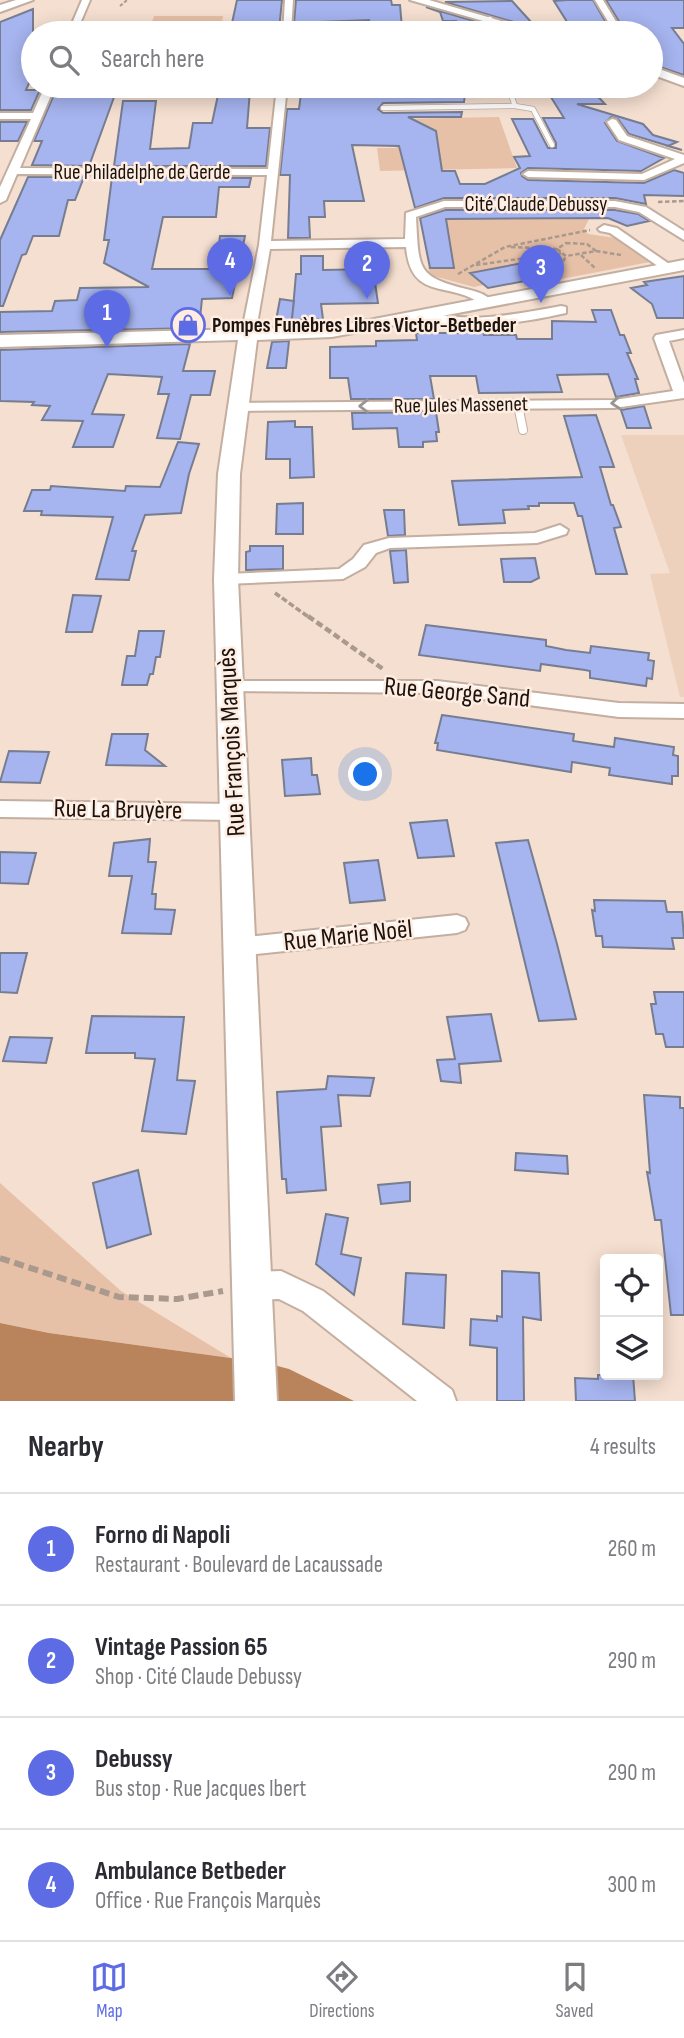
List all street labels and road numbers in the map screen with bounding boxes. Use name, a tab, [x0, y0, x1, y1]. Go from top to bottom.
street label: Rue Philadelphe de Gerde	[54, 160, 230, 185]
street label: Cité Claude Debussy	[465, 192, 607, 217]
street label: Rue Jules Massenet	[394, 391, 528, 419]
street label: Rue François Marquès	[212, 647, 252, 837]
street label: Rue George Sand	[383, 671, 531, 715]
street label: Rue La Bruyère	[53, 793, 183, 827]
street label: Rue Marie Noël	[282, 914, 414, 958]

